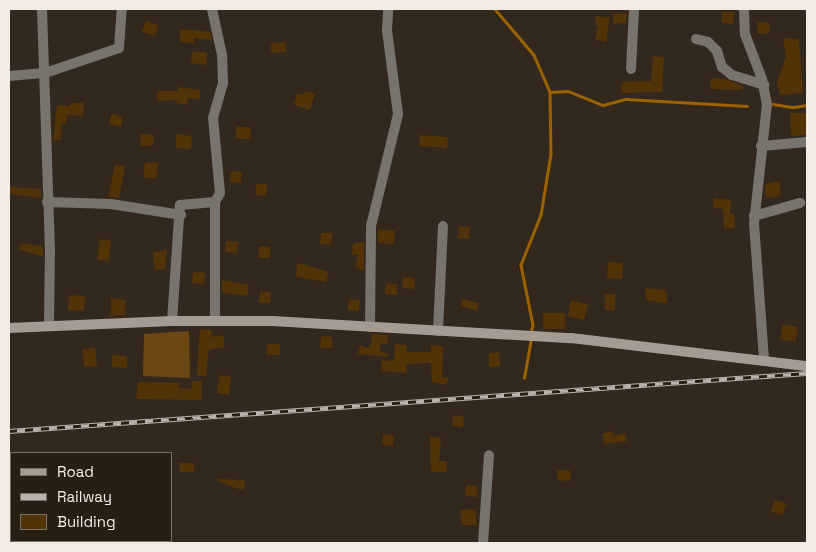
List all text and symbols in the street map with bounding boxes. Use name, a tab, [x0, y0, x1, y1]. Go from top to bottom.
legend	[10, 452, 172, 542]
text: Road	[57, 462, 94, 481]
text: Railway	[57, 487, 112, 506]
text: Building	[57, 512, 116, 531]

